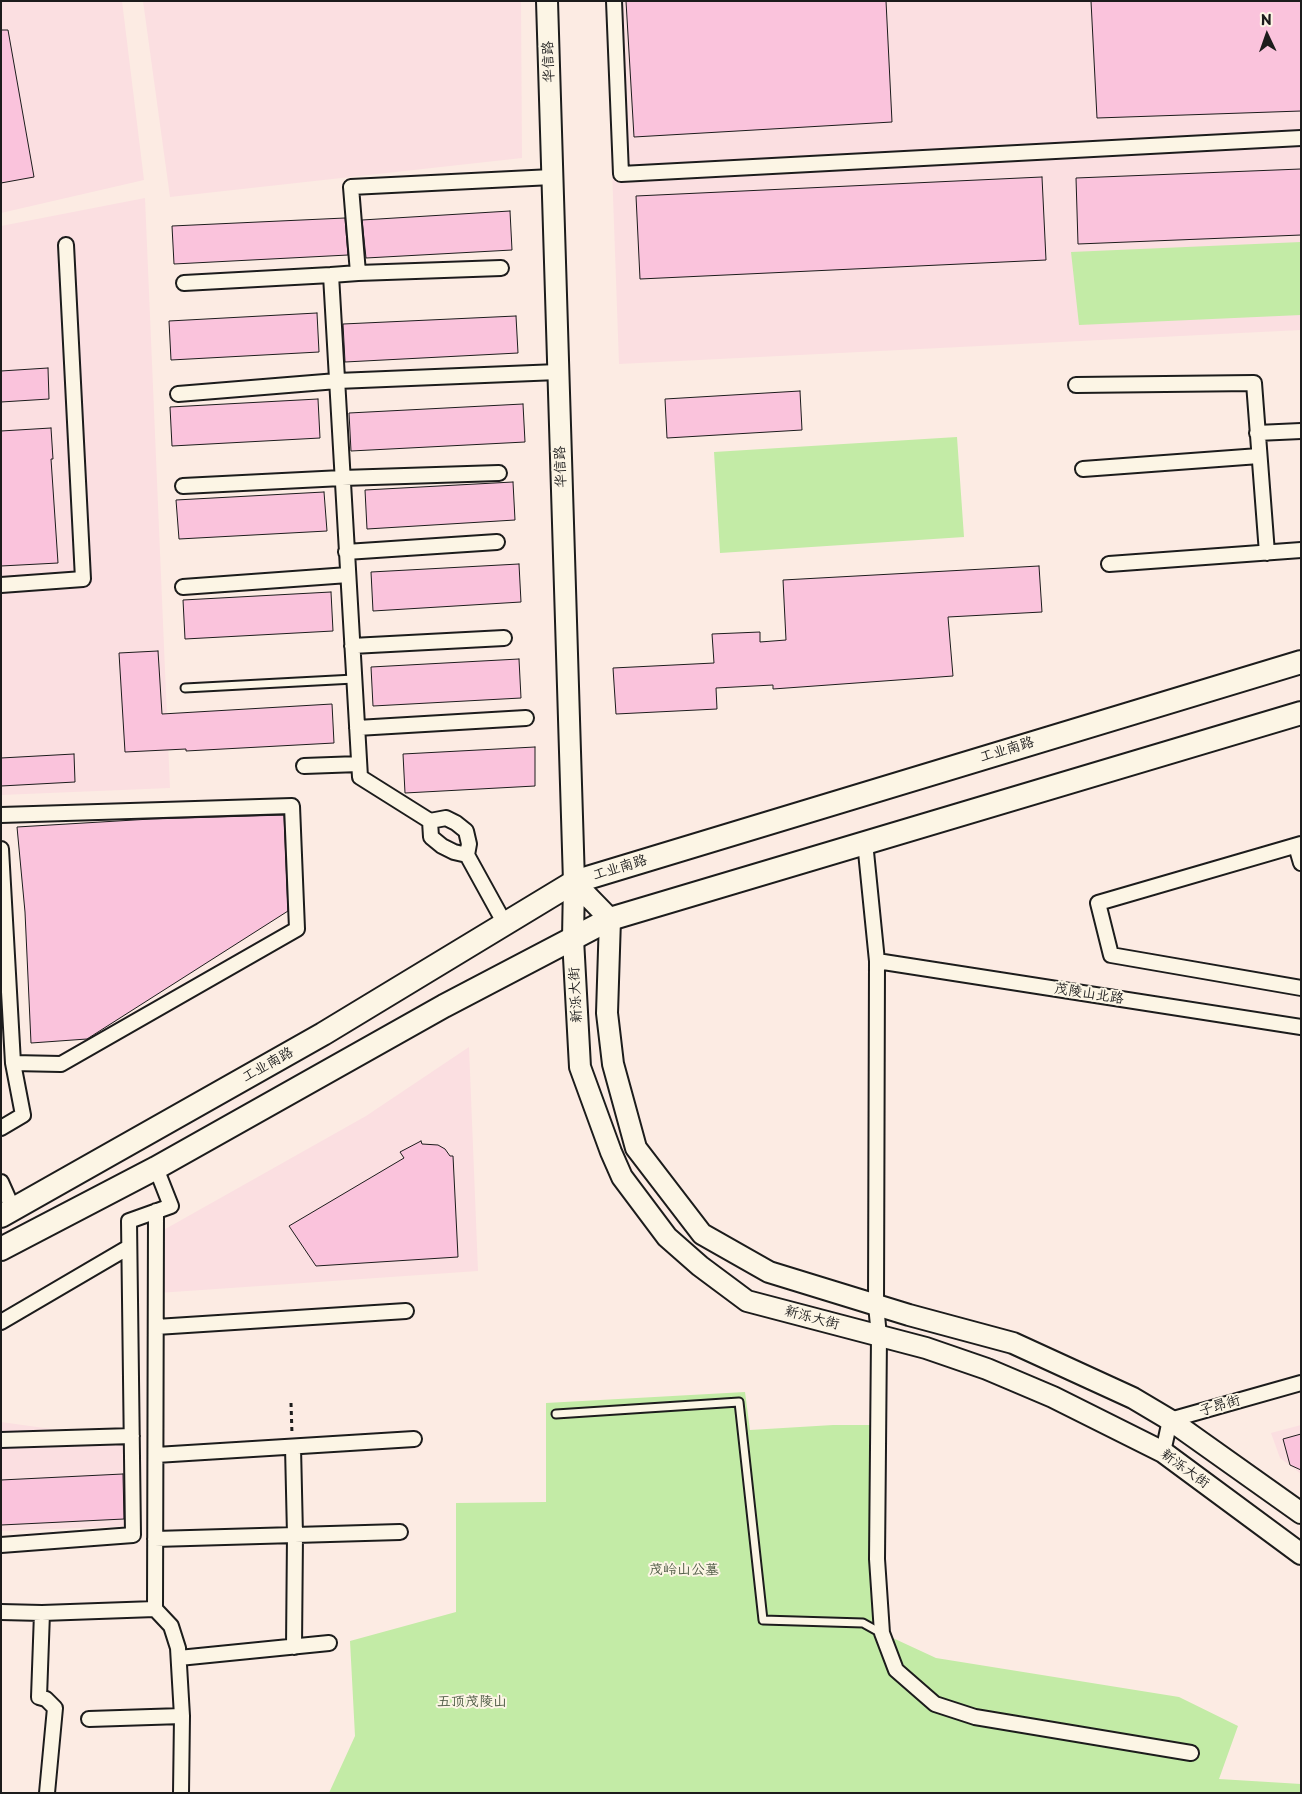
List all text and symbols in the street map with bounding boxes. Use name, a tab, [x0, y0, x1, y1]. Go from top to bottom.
text: N	[1260, 9, 1272, 30]
north arrow	[1242, 10, 1292, 60]
street label: 华信路	[540, 41, 558, 83]
street label: 华信路	[552, 446, 570, 488]
street label: 工业南路	[978, 734, 1036, 766]
street label: 工业南路	[591, 852, 649, 884]
street label: 新泺大街	[566, 967, 586, 1023]
street label: 茂陵山北路	[1053, 980, 1125, 1008]
street label: 工业南路	[239, 1044, 297, 1086]
street label: 新泺大街	[783, 1303, 841, 1333]
street label: 子昂街	[1197, 1392, 1243, 1420]
street label: 新泺大街	[1157, 1446, 1213, 1492]
park label: 茂岭山公墓	[649, 1562, 719, 1578]
park label: 五顶茂陵山	[437, 1694, 507, 1710]

